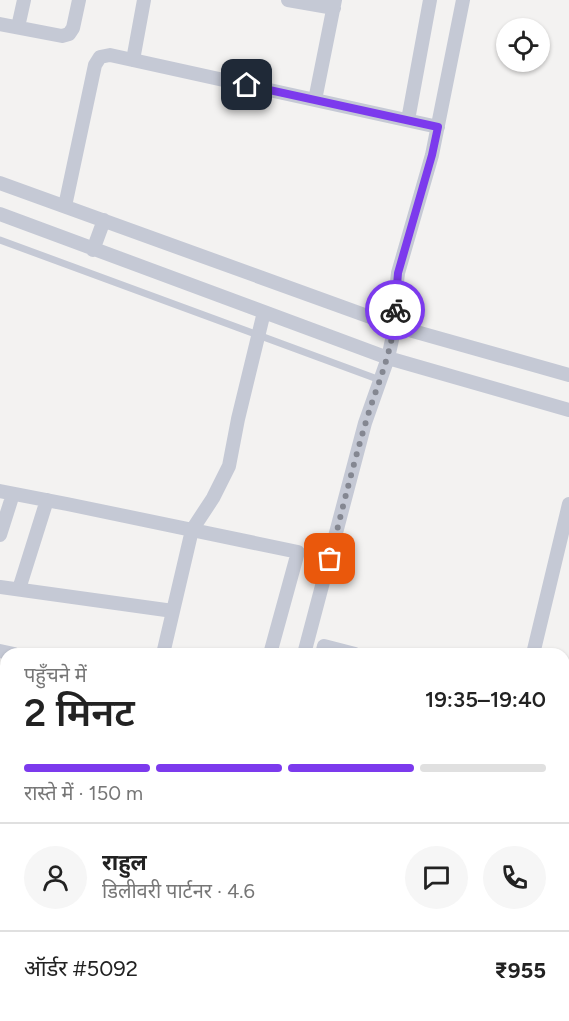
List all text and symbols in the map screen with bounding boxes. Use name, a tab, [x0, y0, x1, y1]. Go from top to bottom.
map controls	[496, 18, 550, 72]
button: locate	[496, 18, 550, 72]
pin	[221, 59, 272, 110]
icon: home	[230, 68, 263, 101]
courier	[365, 280, 425, 340]
icon: bike	[379, 294, 412, 327]
pin	[304, 533, 355, 584]
icon: bag	[313, 542, 346, 575]
text: पहुँचने में	[24, 663, 87, 687]
text: 19:35–19:40	[425, 686, 546, 713]
text: 2 मिनट	[24, 689, 135, 736]
text: रास्ते में · 150 m	[24, 781, 143, 805]
button: person	[24, 846, 87, 909]
button: chat	[405, 846, 468, 909]
button: phone	[483, 846, 546, 909]
text: राहुल	[102, 849, 147, 876]
text: डिलीवरी पार्टनर · 4.6	[102, 879, 255, 903]
text: ऑर्डर #5092	[24, 955, 138, 982]
text: ₹955	[494, 957, 546, 984]

